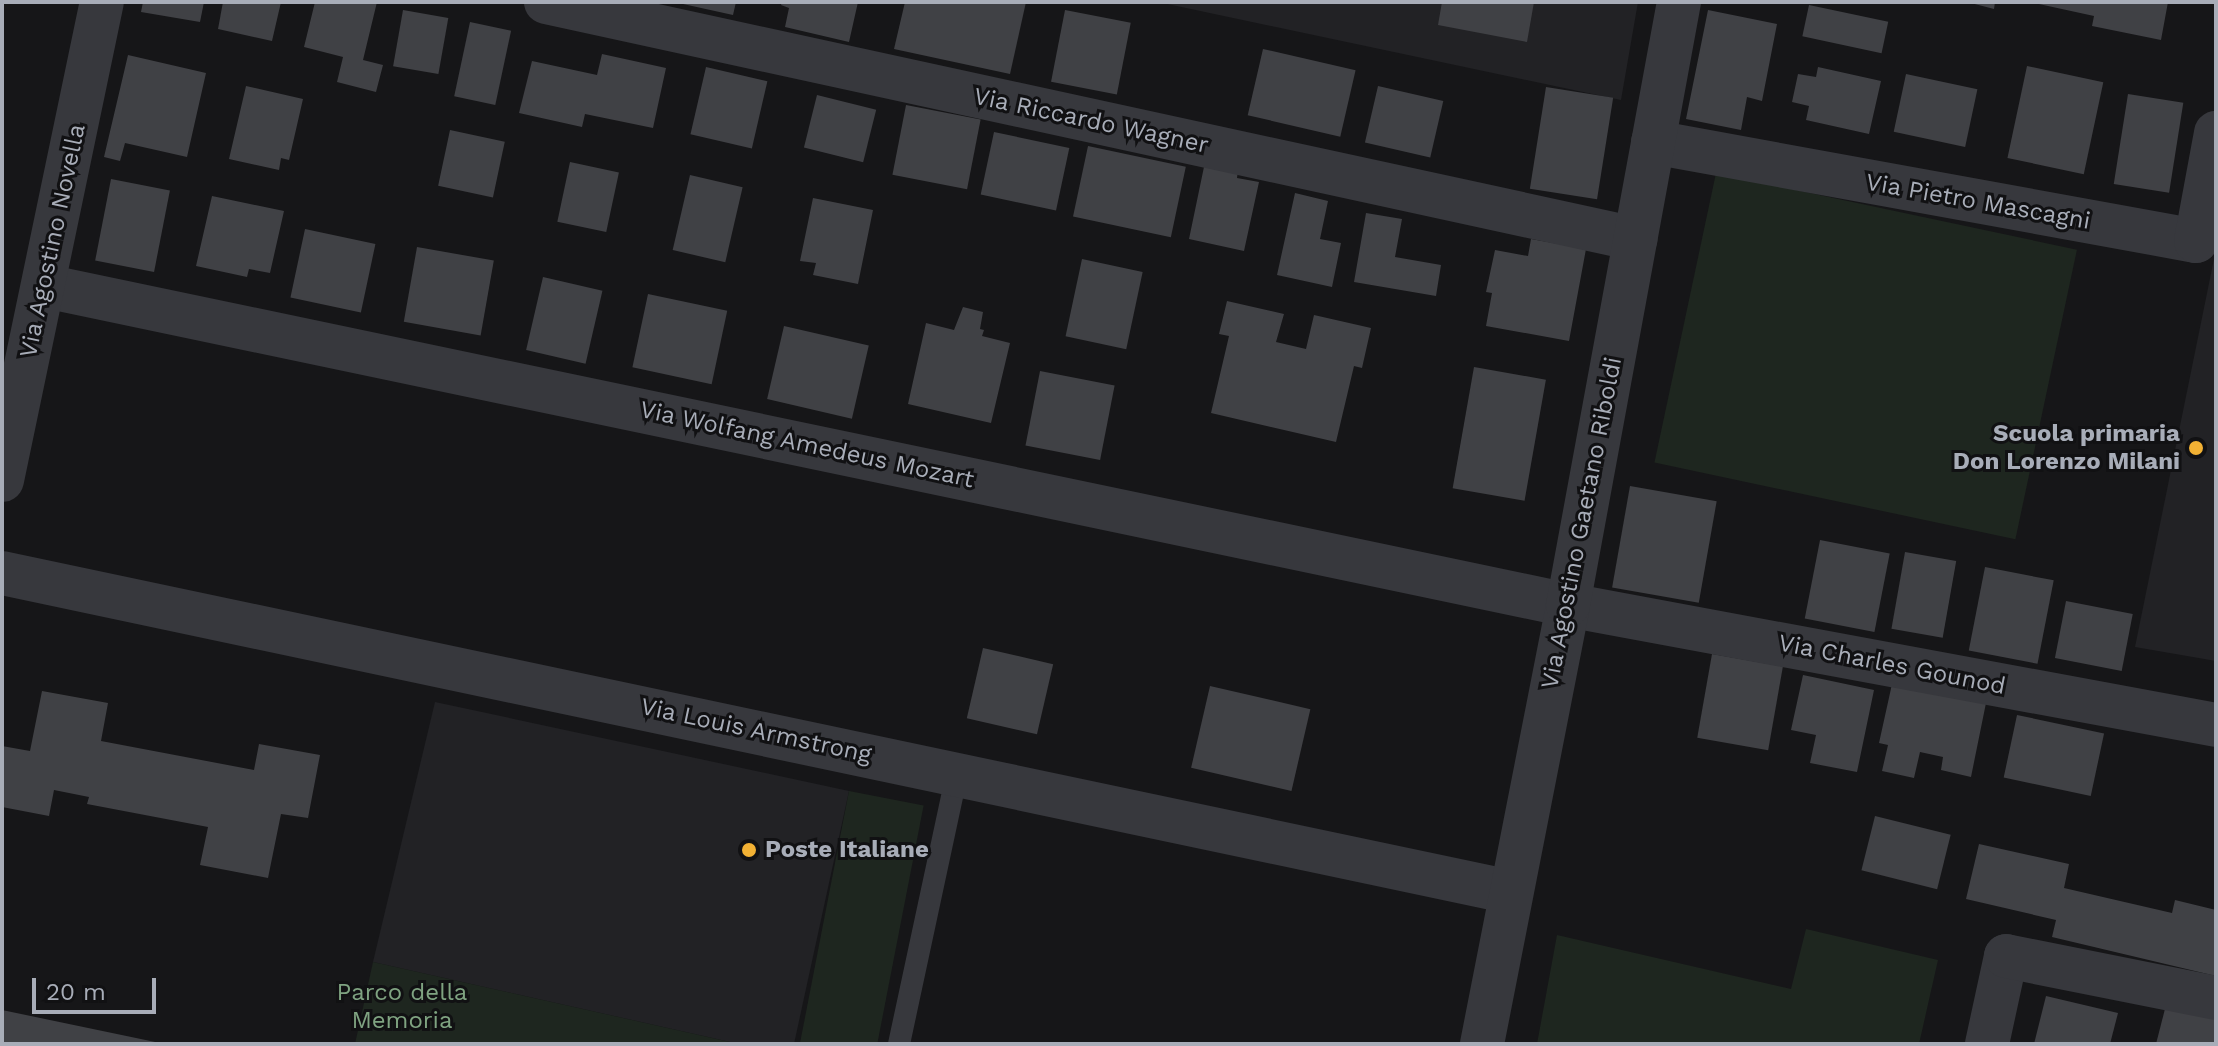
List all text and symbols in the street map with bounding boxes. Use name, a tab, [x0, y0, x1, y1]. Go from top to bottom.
street label: Via Riccardo Wagner	[970, 82, 1212, 160]
street label: Via Agostino Novella	[14, 121, 92, 361]
street label: Via Pietro Mascagni	[1863, 168, 2093, 236]
street label: Via Agostino Gaetano Riboldi	[1536, 354, 1628, 692]
street label: Via Wolfang Amedeus Mozart	[636, 395, 978, 495]
place label: Scuola primaria Don Lorenzo Milani	[1953, 420, 2180, 476]
marker: Scuola primaria Don Lorenzo Milani	[2187, 439, 2205, 457]
street label: Via Charles Gounod	[1776, 629, 2008, 701]
street label: Via Louis Armstrong	[637, 692, 875, 770]
place label: Poste Italiane	[765, 836, 929, 864]
marker: Poste Italiane	[740, 841, 758, 859]
scale bar	[36, 962, 160, 1012]
text: 20 m	[46, 978, 106, 1006]
park label: Parco della Memoria	[337, 979, 467, 1035]

